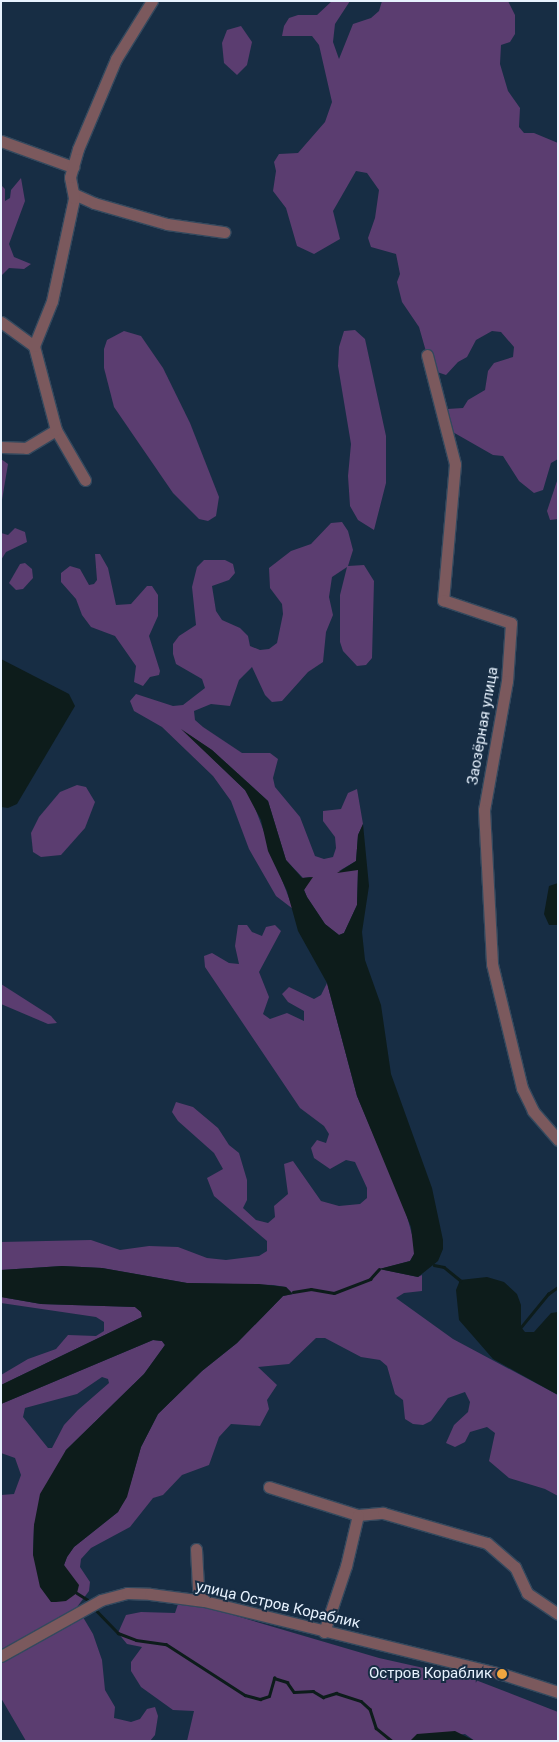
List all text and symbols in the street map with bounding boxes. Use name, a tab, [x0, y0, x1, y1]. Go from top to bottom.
street label: Заозёрная улица	[464, 666, 502, 786]
street label: улица Остров Кораблик	[194, 1577, 362, 1633]
place label: Остров Кораблик	[369, 1665, 492, 1683]
marker: Остров Кораблик	[496, 1668, 508, 1680]

